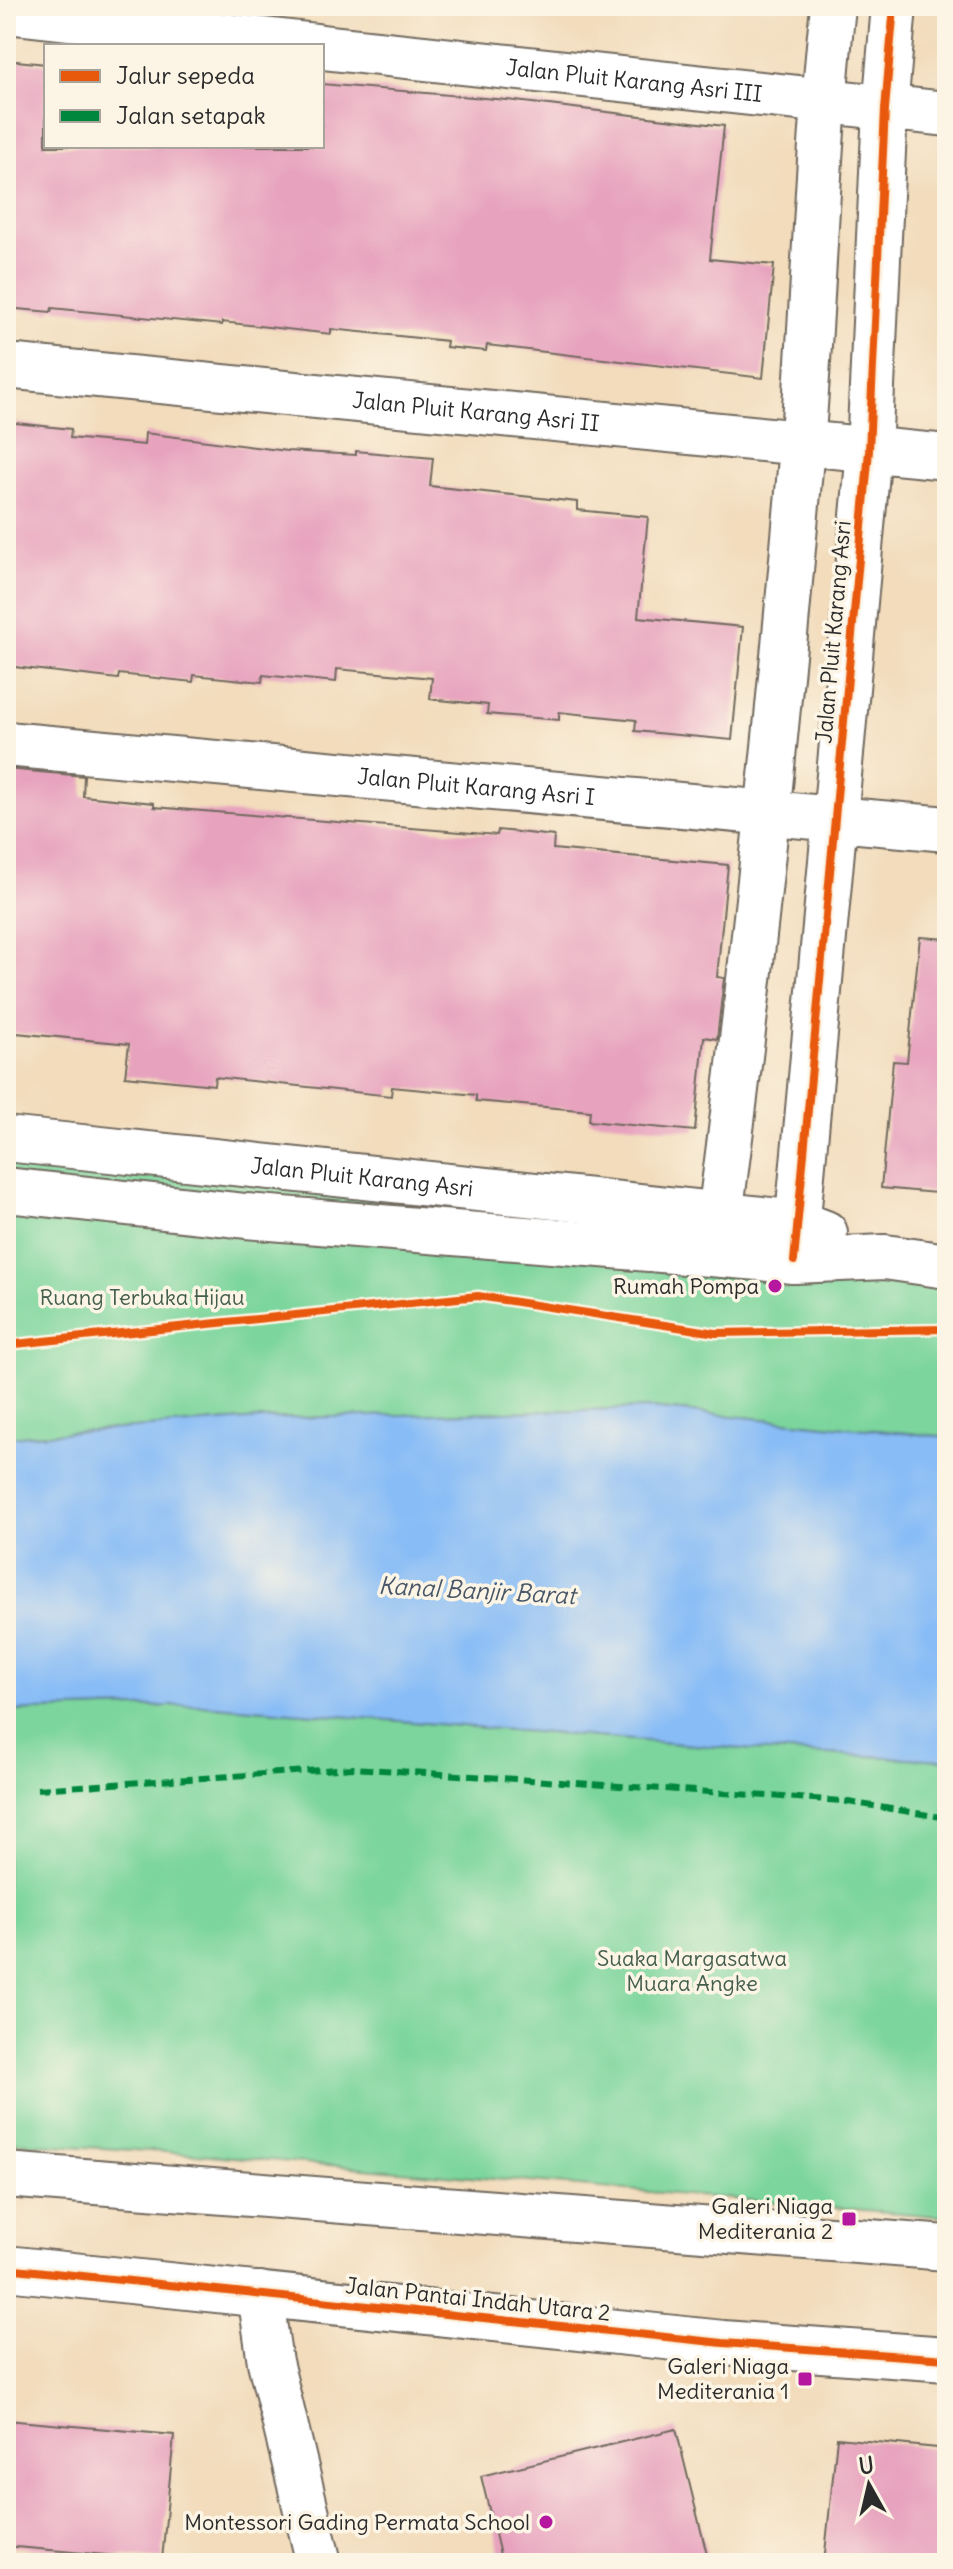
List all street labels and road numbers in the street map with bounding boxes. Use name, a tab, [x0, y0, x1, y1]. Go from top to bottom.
street label: Jalan Pluit Karang Asri III	[505, 53, 764, 108]
street label: Jalan Pluit Karang Asri II	[351, 386, 601, 437]
street label: Jalan Pluit Karang Asri	[809, 520, 857, 744]
street label: Jalan Pluit Karang Asri I	[356, 762, 596, 811]
street label: Jalan Pluit Karang Asri	[249, 1151, 475, 1202]
street label: Jalan Pantai Indah Utara 2	[344, 2271, 612, 2327]

